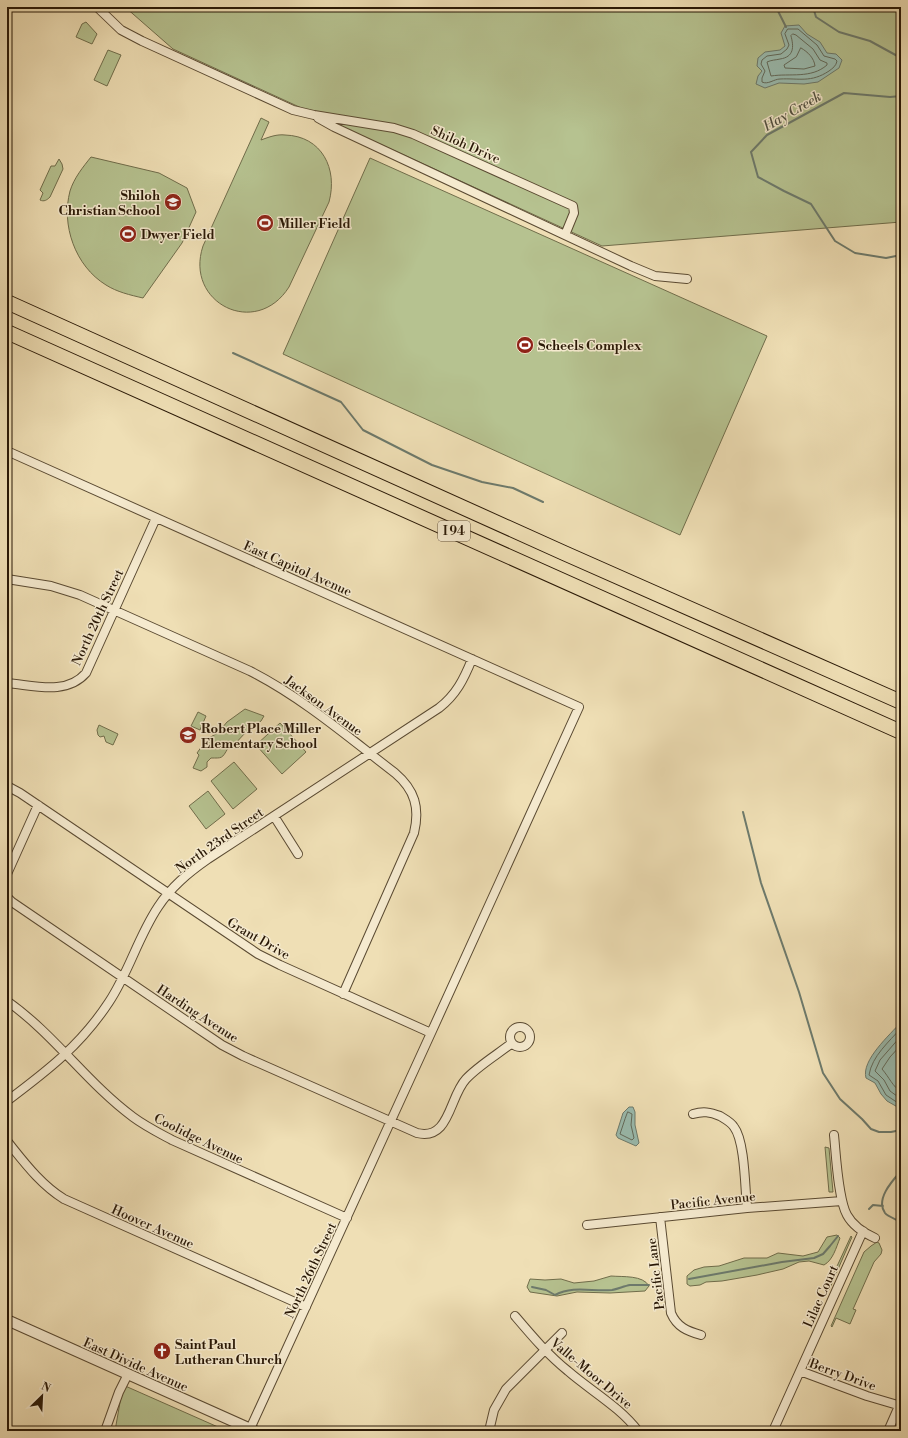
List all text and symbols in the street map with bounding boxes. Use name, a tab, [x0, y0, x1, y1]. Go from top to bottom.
water label: Hay Creek	[759, 88, 825, 136]
street label: Shiloh Drive	[428, 123, 503, 167]
place label: Shiloh Christian School	[59, 188, 161, 219]
school or university icon: Shiloh Christian School	[163, 192, 183, 212]
sports icon: Miller Field	[255, 213, 275, 233]
place label: Miller Field	[278, 216, 351, 232]
sports icon: Dwyer Field	[118, 224, 138, 244]
place label: Dwyer Field	[141, 227, 215, 243]
sports icon: Scheels Complex	[515, 335, 535, 355]
place label: Scheels Complex	[538, 338, 642, 354]
road number: I 94	[438, 521, 470, 541]
street label: East Capitol Avenue	[241, 538, 355, 600]
street label: North 20th Street	[69, 566, 127, 668]
street label: Jackson Avenue	[281, 672, 366, 740]
place label: Robert Place Miller Elementary School	[201, 721, 322, 752]
school or university icon: Robert Place Miller Elementary School	[178, 725, 198, 745]
street label: North 23rd Street	[173, 804, 267, 877]
street label: Grant Drive	[224, 914, 293, 963]
street label: Harding Avenue	[154, 981, 242, 1046]
street label: Coolidge Avenue	[151, 1110, 246, 1168]
street label: Pacific Avenue	[670, 1189, 757, 1213]
street label: Hoover Avenue	[109, 1202, 197, 1252]
street label: North 26th Street	[282, 1220, 340, 1321]
street label: Pacific Lane	[644, 1237, 668, 1311]
street label: Lilac Court	[800, 1262, 842, 1330]
street label: Valle-Moor Drive	[547, 1334, 636, 1413]
street label: East Divide Avenue	[81, 1335, 191, 1395]
place label: Saint Paul Lutheran Church	[175, 1337, 282, 1368]
church icon: Saint Paul Lutheran Church	[152, 1341, 172, 1361]
street label: Berry Drive	[806, 1355, 879, 1395]
north arrow	[22, 1376, 62, 1416]
text: N	[39, 1380, 53, 1396]

